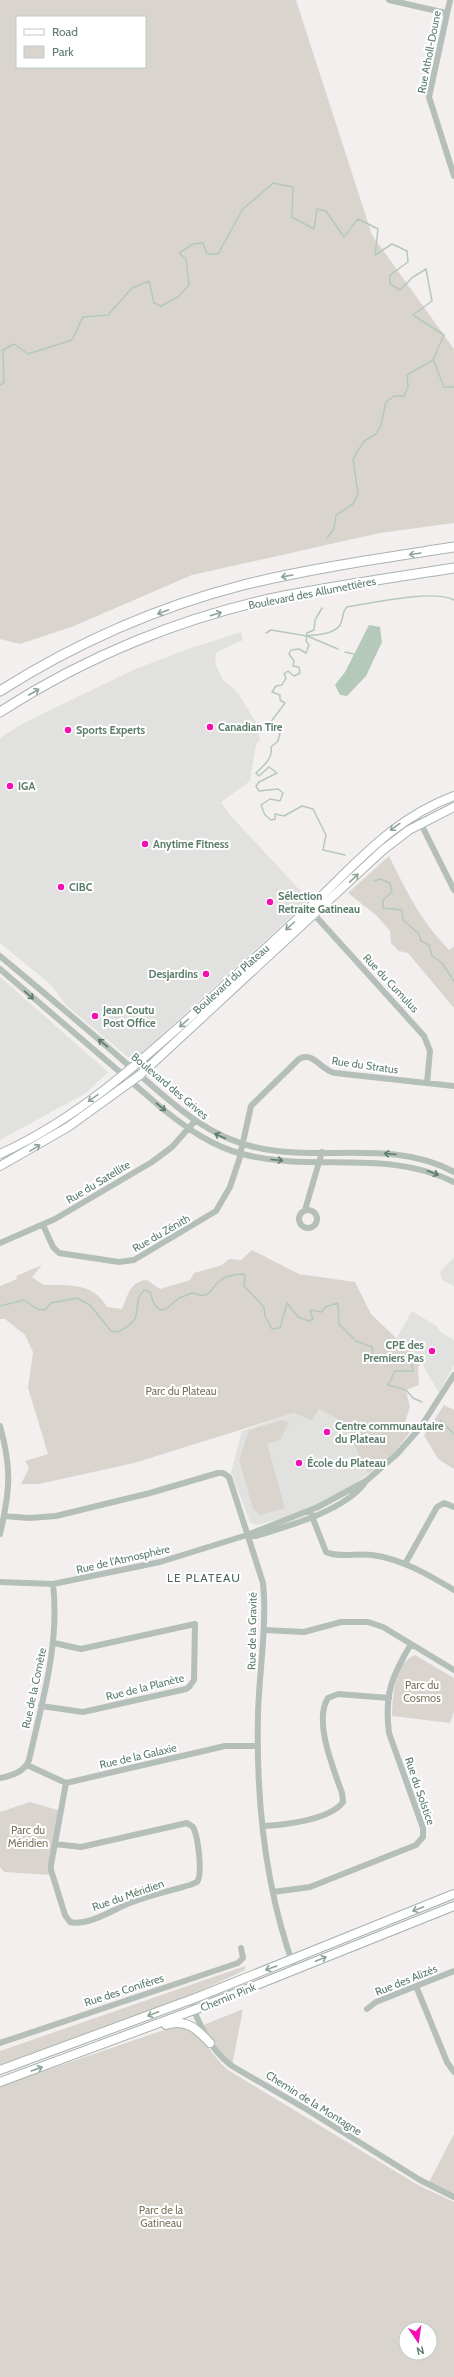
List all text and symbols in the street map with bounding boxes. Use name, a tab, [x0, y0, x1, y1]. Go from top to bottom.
street label: Rue Atholl-Doune	[414, 9, 444, 95]
legend	[16, 16, 146, 68]
text: Road	[52, 24, 78, 39]
text: Park	[52, 44, 74, 59]
one-way arrow	[409, 550, 422, 558]
one-way arrow	[281, 572, 294, 580]
street label: Boulevard des Allumettières	[247, 574, 377, 612]
one-way arrow	[156, 609, 169, 616]
one-way arrow	[209, 610, 222, 617]
one-way arrow	[27, 688, 39, 696]
place label: Canadian Tire	[218, 720, 283, 734]
marker: Canadian Tire	[205, 722, 215, 732]
place label: Sports Experts	[76, 723, 145, 737]
marker: Sports Experts	[63, 725, 73, 735]
place label: IGA	[18, 779, 35, 793]
marker: IGA	[5, 781, 15, 791]
one-way arrow	[390, 823, 401, 832]
place label: Anytime Fitness	[153, 837, 229, 851]
marker: Anytime Fitness	[140, 839, 150, 849]
one-way arrow	[349, 873, 359, 883]
place label: CIBC	[69, 880, 93, 894]
marker: CIBC	[56, 882, 66, 892]
place label: Sélection Retraite Gatineau	[278, 889, 360, 916]
marker: Sélection Retraite Gatineau	[265, 897, 275, 907]
one-way arrow	[285, 921, 295, 930]
street label: Boulevard du Plateau	[190, 941, 272, 1017]
street label: Rue du Cumulus	[360, 951, 422, 1016]
place label: Desjardins	[149, 967, 198, 981]
marker: Desjardins	[201, 969, 211, 979]
one-way arrow	[24, 990, 34, 1000]
place label: Jean Coutu Post Office	[102, 1003, 156, 1030]
marker: Jean Coutu Post Office	[90, 1011, 100, 1021]
one-way arrow	[179, 1018, 189, 1027]
one-way arrow	[98, 1039, 108, 1048]
street label: Boulevard des Grives	[129, 1050, 212, 1123]
street label: Rue du Stratus	[331, 1053, 400, 1077]
one-way arrow	[88, 1094, 99, 1102]
one-way arrow	[156, 1103, 166, 1112]
one-way arrow	[215, 1132, 227, 1139]
one-way arrow	[29, 1144, 40, 1152]
one-way arrow	[384, 1150, 397, 1157]
one-way arrow	[270, 1156, 283, 1164]
street label: Rue du Satellite	[63, 1157, 133, 1207]
one-way arrow	[427, 1170, 440, 1177]
street label: Rue du Zénith	[130, 1211, 192, 1255]
place label: CPE des Premiers Pas	[363, 1338, 424, 1365]
marker: CPE des Premiers Pas	[427, 1346, 437, 1356]
park label: Parc du Plateau	[146, 1384, 217, 1398]
place label: Centre communautaire du Plateau	[335, 1419, 444, 1446]
marker: Centre communautaire du Plateau	[322, 1427, 332, 1437]
place label: École du Plateau	[307, 1456, 386, 1470]
marker: École du Plateau	[294, 1458, 304, 1468]
street label: Rue de l'Atmosphère	[75, 1541, 172, 1577]
district label: LE PLATEAU	[167, 1570, 241, 1585]
street label: Rue de la Gravité	[244, 1592, 260, 1670]
street label: Rue de la Comète	[19, 1646, 49, 1730]
street label: Rue de la Planète	[104, 1670, 186, 1703]
park label: Parc du Cosmos	[403, 1678, 441, 1705]
street label: Rue de la Galaxie	[98, 1740, 178, 1772]
street label: Rue du Solstice	[402, 1755, 438, 1827]
park label: Parc du Méridien	[8, 1823, 48, 1850]
street label: Rue du Méridien	[90, 1876, 166, 1914]
one-way arrow	[412, 1906, 424, 1913]
one-way arrow	[314, 1955, 326, 1963]
street label: Rue des Alizés	[373, 1961, 440, 1999]
one-way arrow	[266, 1964, 278, 1972]
street label: Rue des Conifères	[82, 1970, 166, 2009]
street label: Chemin Pink	[198, 1980, 258, 2014]
one-way arrow	[147, 2010, 159, 2018]
one-way arrow	[30, 2065, 42, 2073]
street label: Chemin de la Montagne	[263, 2068, 365, 2138]
park label: Parc de la Gatineau	[139, 2203, 184, 2230]
north arrow	[398, 2321, 438, 2361]
text: N	[415, 2343, 426, 2358]

